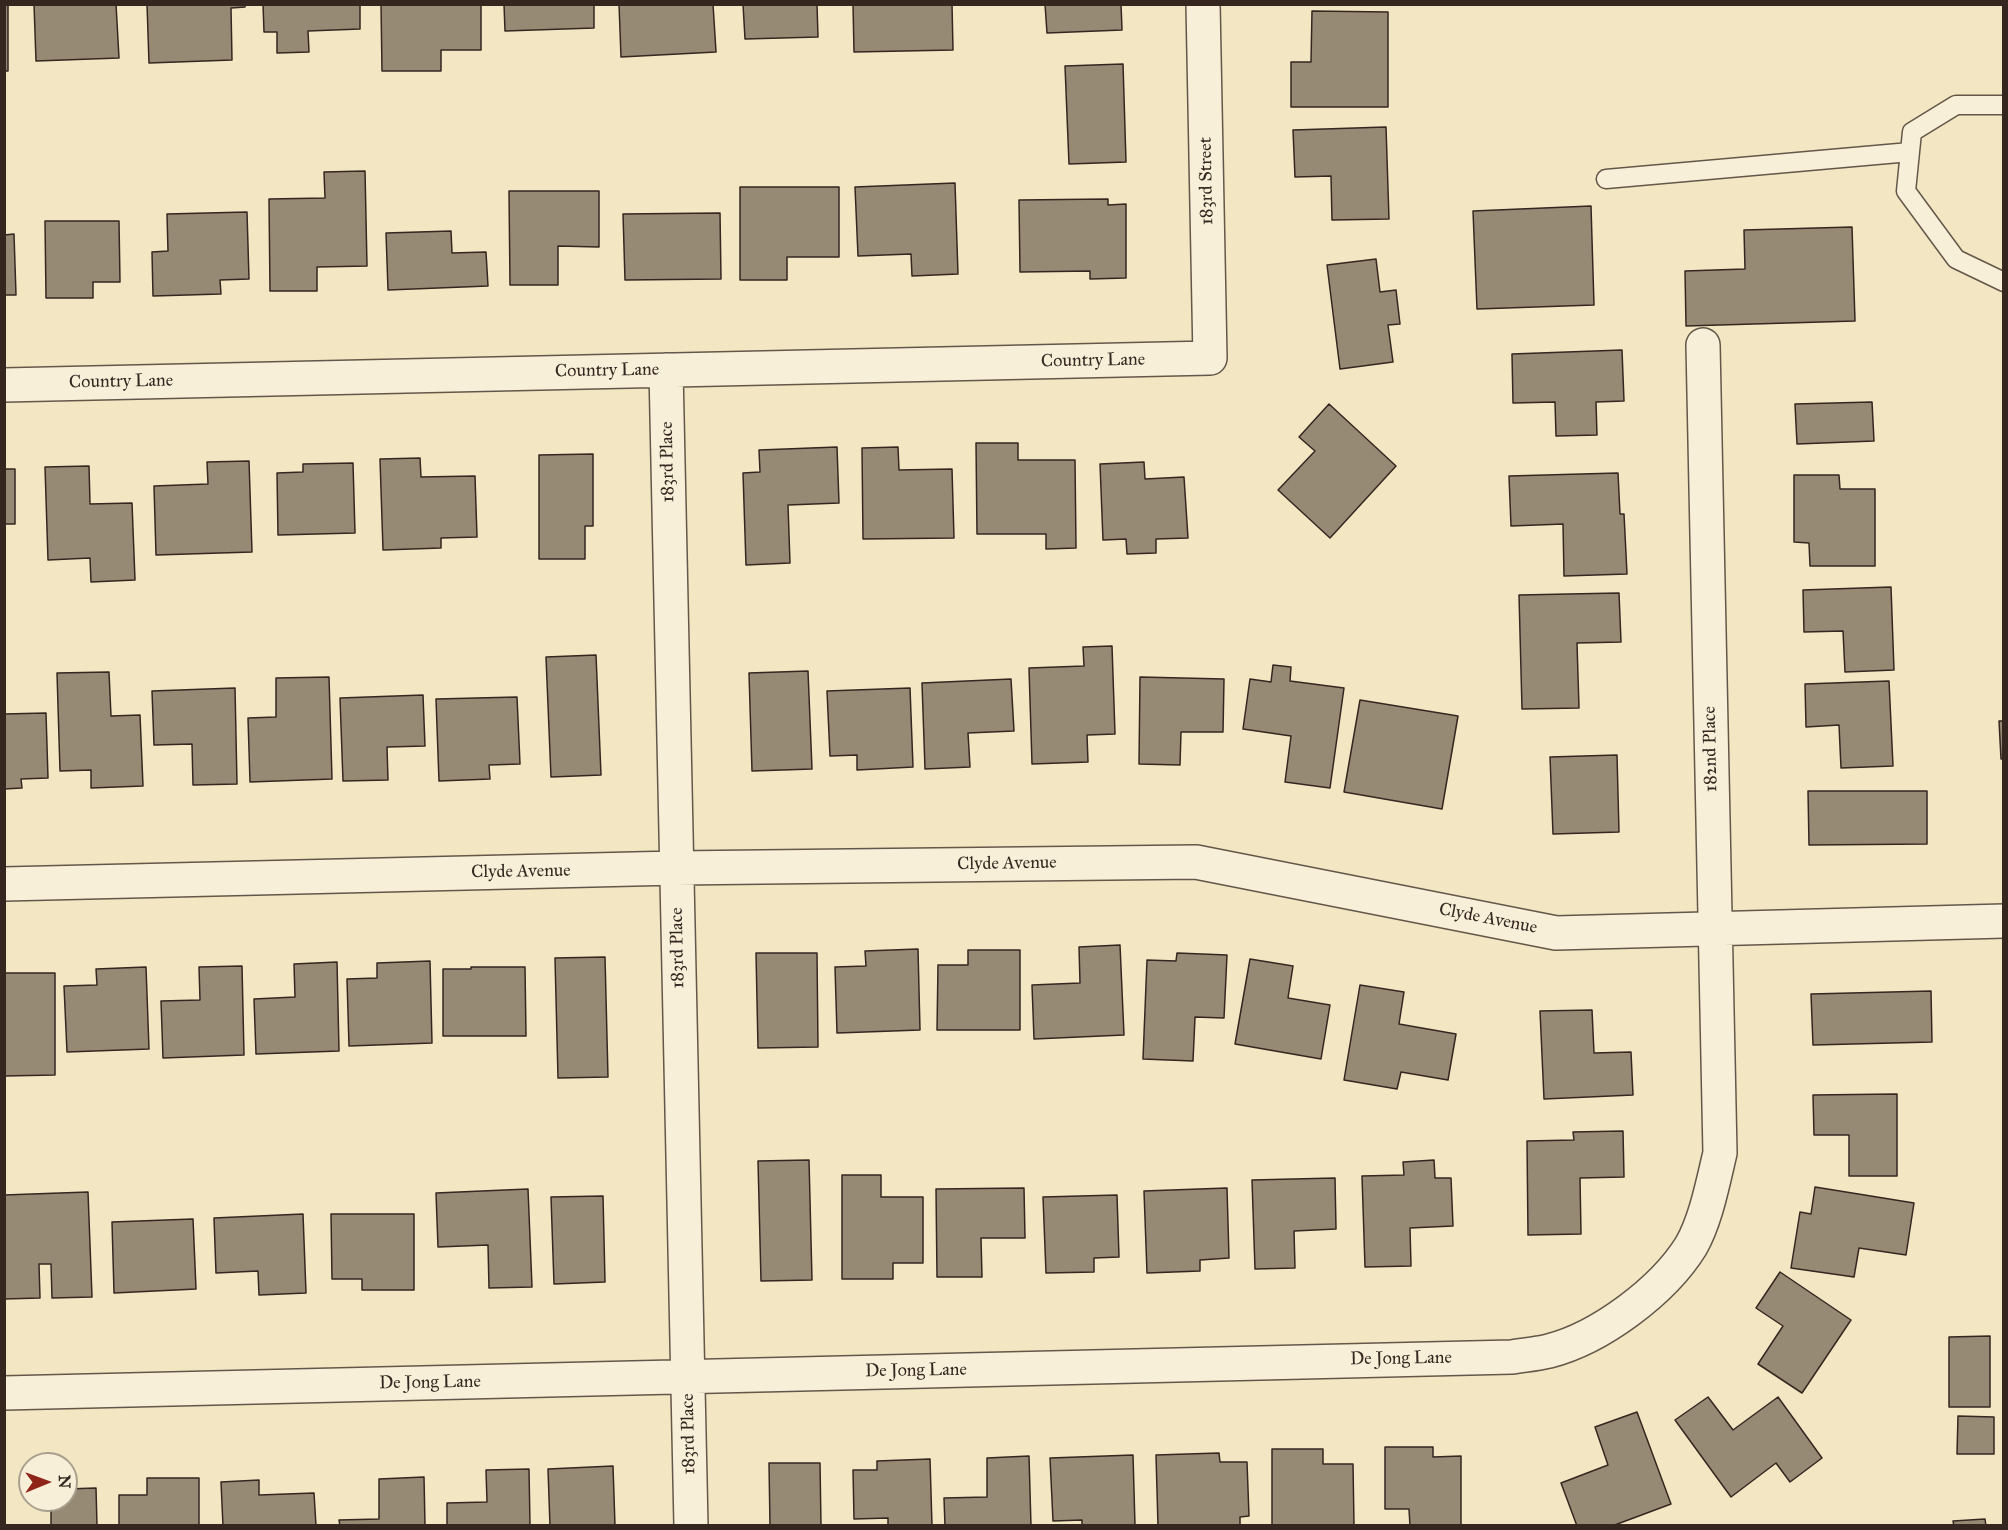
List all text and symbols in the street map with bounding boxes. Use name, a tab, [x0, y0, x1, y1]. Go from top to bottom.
street label: 183rd Street	[1195, 137, 1219, 225]
street label: Country Lane	[1041, 349, 1145, 373]
street label: Country Lane	[555, 359, 659, 383]
street label: Country Lane	[69, 370, 173, 394]
street label: 183rd Place	[656, 421, 680, 503]
street label: 182nd Place	[1699, 706, 1723, 792]
street label: Clyde Avenue	[957, 852, 1057, 876]
street label: Clyde Avenue	[471, 860, 571, 884]
street label: Clyde Avenue	[1437, 899, 1539, 939]
street label: 183rd Place	[666, 907, 690, 989]
street label: De Jong Lane	[1350, 1347, 1452, 1371]
street label: De Jong Lane	[865, 1359, 967, 1383]
street label: De Jong Lane	[379, 1371, 481, 1395]
street label: 183rd Place	[677, 1393, 701, 1475]
north arrow	[18, 1452, 78, 1512]
text: N	[55, 1475, 74, 1489]

